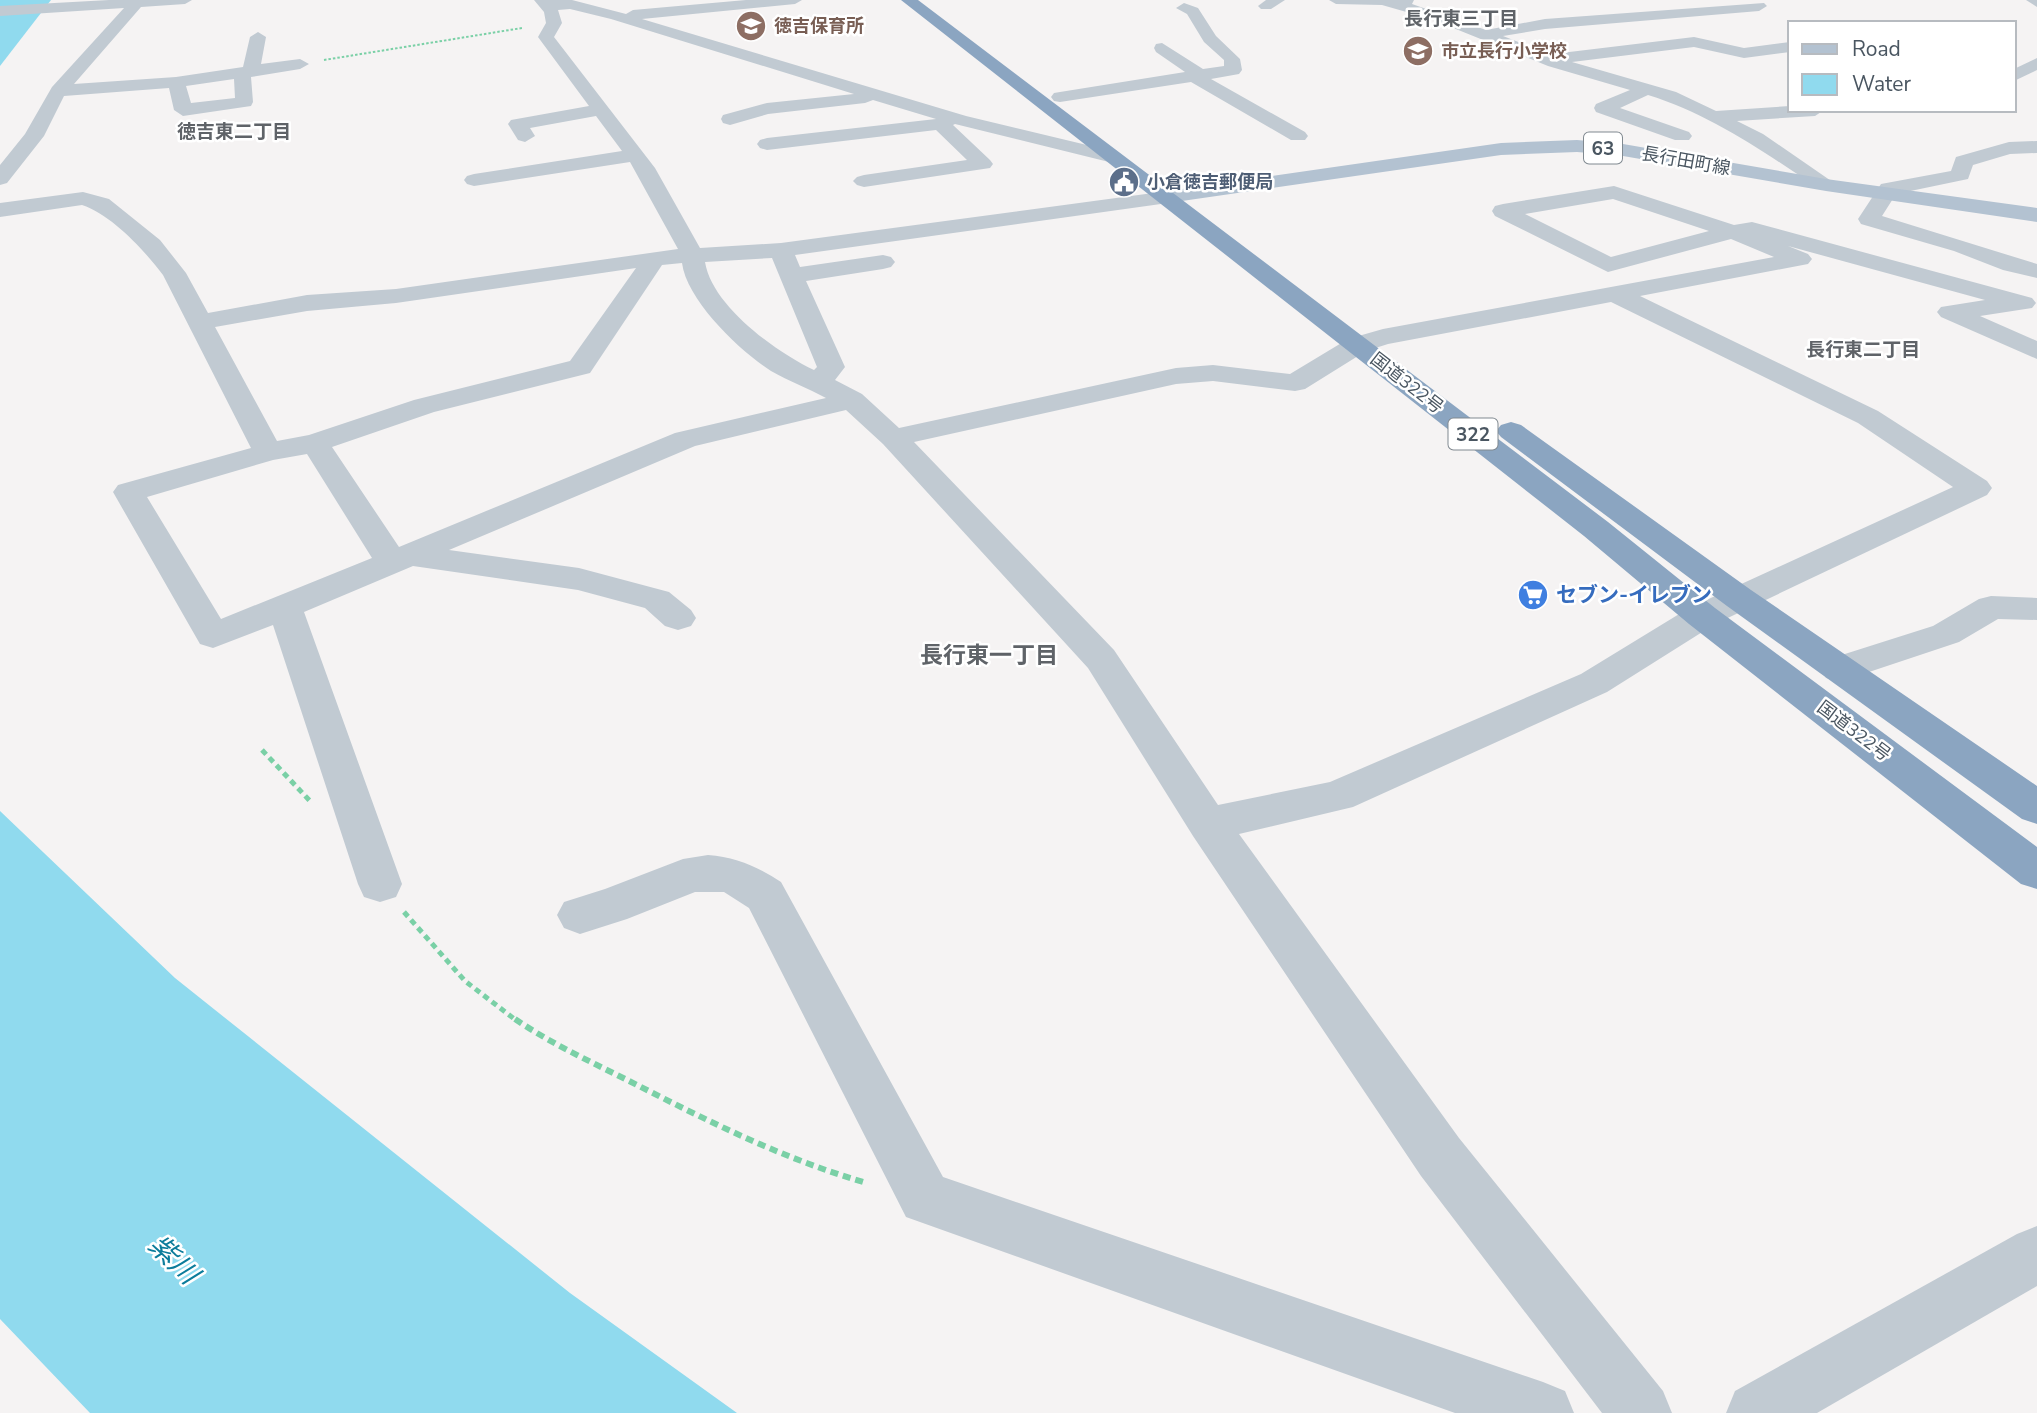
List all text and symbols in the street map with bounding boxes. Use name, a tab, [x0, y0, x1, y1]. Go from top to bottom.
district label: 長行東三丁目	[1404, 6, 1518, 32]
school or university icon: 徳吉保育所	[734, 9, 768, 43]
place label: 徳吉保育所	[774, 14, 864, 38]
legend	[1788, 21, 2016, 112]
school or university icon: 市立長行小学校	[1401, 34, 1435, 68]
text: Road	[1852, 35, 1901, 63]
place label: 市立長行小学校	[1441, 39, 1567, 63]
text: Water	[1852, 70, 1911, 98]
district label: 徳吉東二丁目	[177, 119, 291, 145]
road number: 63	[1584, 132, 1622, 164]
street label: 長行田町線	[1640, 141, 1732, 181]
public building icon: 小倉徳吉郵便局	[1107, 165, 1141, 199]
place label: 小倉徳吉郵便局	[1147, 170, 1273, 194]
district label: 長行東二丁目	[1806, 337, 1920, 363]
street label: 国道322号	[1366, 347, 1448, 419]
road number: 322	[1448, 418, 1498, 449]
supermarket icon: セブン-イレブン	[1516, 578, 1550, 612]
place label: セブン-イレブン	[1556, 581, 1712, 609]
district label: 長行東一丁目	[920, 640, 1058, 671]
street label: 国道322号	[1812, 695, 1896, 767]
water label: 紫川	[140, 1227, 209, 1295]

